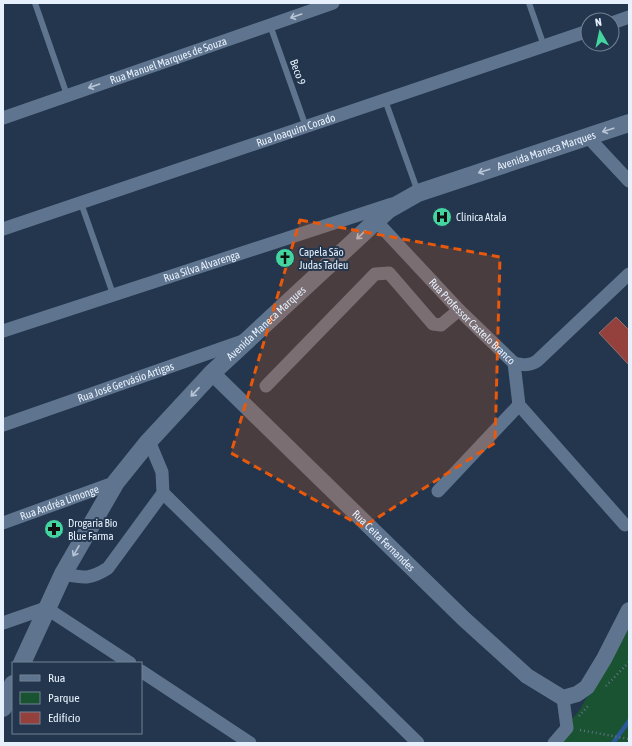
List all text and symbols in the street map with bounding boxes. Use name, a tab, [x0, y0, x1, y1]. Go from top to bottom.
north arrow	[580, 12, 620, 52]
one-way arrow	[290, 13, 303, 20]
text: N	[594, 16, 603, 29]
street label: Rua Manuel Marques de Souza	[108, 35, 228, 86]
street label: Beco 9	[288, 58, 308, 86]
one-way arrow	[88, 83, 101, 90]
street label: Rua Joaquim Corado	[255, 111, 337, 149]
one-way arrow	[602, 126, 614, 134]
street label: Avenida Maneca Marques	[495, 128, 597, 172]
one-way arrow	[477, 168, 490, 175]
hospital icon: Clínica Atala	[431, 206, 453, 228]
place label: Clínica Atala	[456, 211, 507, 223]
one-way arrow	[356, 230, 366, 240]
place label: Capela São Judas Tadeu	[299, 246, 348, 271]
church icon: Capela São Judas Tadeu	[274, 247, 296, 269]
street label: Rua Silva Alvarenga	[162, 248, 241, 284]
street label: Rua Professor Castelo Branco	[427, 276, 518, 367]
street label: Avenida Maneca Marques	[224, 283, 308, 363]
street label: Rua José Gervásio Artigas	[76, 360, 176, 404]
one-way arrow	[191, 386, 200, 396]
street label: Rua Andréa Limonge	[18, 483, 100, 522]
street label: Rua Ceita Fernandes	[350, 508, 417, 574]
place label: Drogaria Bio Blue Farma	[68, 517, 118, 542]
pharmacy icon: Drogaria Bio Blue Farma	[43, 518, 65, 540]
one-way arrow	[72, 545, 80, 557]
legend	[12, 662, 142, 734]
text: Rua	[48, 671, 65, 685]
text: Parque	[48, 691, 80, 705]
text: Edifício	[48, 711, 81, 725]

